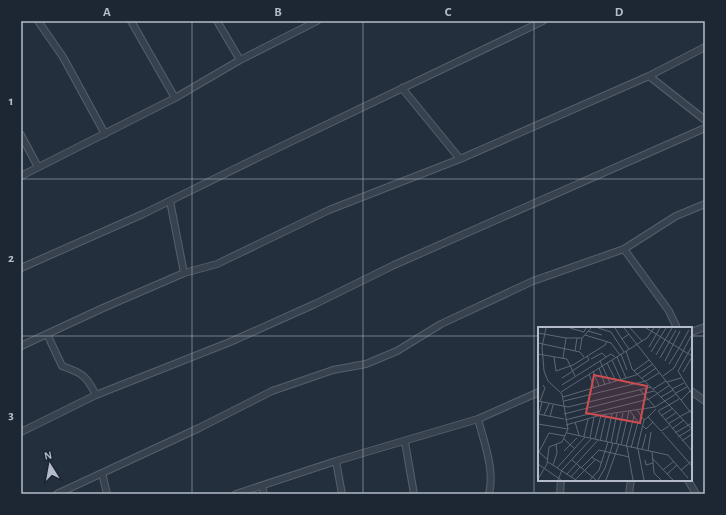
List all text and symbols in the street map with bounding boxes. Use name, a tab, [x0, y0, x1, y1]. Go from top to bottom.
text: A	[103, 6, 111, 19]
text: B	[274, 6, 282, 19]
text: C	[445, 6, 452, 19]
text: D	[615, 6, 624, 19]
text: 1	[9, 95, 13, 108]
text: 2	[8, 252, 14, 265]
inset map	[538, 327, 692, 481]
text: 3	[8, 409, 14, 422]
north arrow	[30, 445, 70, 485]
text: N	[43, 450, 53, 462]

